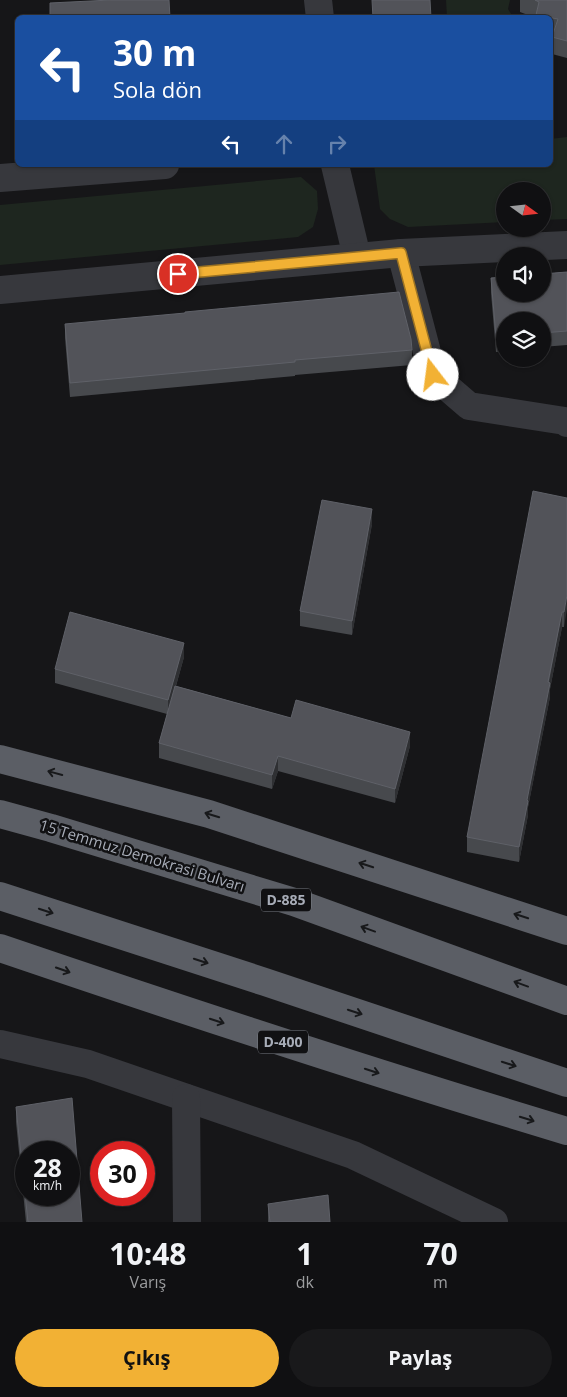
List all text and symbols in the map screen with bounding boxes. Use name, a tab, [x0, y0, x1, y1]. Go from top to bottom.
text: 30 m	[113, 29, 196, 76]
icon: left	[30, 35, 95, 100]
text: Sola dön	[113, 74, 202, 104]
icon: left	[217, 130, 245, 158]
icon: ahead	[270, 130, 298, 158]
icon: right	[323, 130, 351, 158]
north arrow	[496, 182, 551, 238]
map controls	[496, 182, 551, 367]
button: sound	[496, 247, 551, 302]
pin	[157, 253, 199, 295]
icon: arrive	[164, 260, 192, 288]
button: layers	[496, 312, 551, 367]
position arrow	[406, 348, 458, 400]
one-way arrow	[47, 768, 63, 778]
one-way arrow	[204, 809, 220, 819]
street label: 15 Temmuz Demokrasi Bulvarı	[37, 814, 247, 896]
one-way arrow	[359, 860, 375, 869]
road number: D-885	[261, 888, 311, 912]
one-way arrow	[38, 907, 54, 917]
one-way arrow	[513, 910, 529, 920]
one-way arrow	[361, 924, 377, 933]
one-way arrow	[193, 957, 209, 967]
one-way arrow	[54, 966, 70, 975]
one-way arrow	[514, 979, 529, 988]
one-way arrow	[347, 1008, 363, 1018]
one-way arrow	[209, 1017, 224, 1026]
road number: D-400	[258, 1030, 308, 1054]
one-way arrow	[501, 1060, 517, 1069]
one-way arrow	[363, 1067, 379, 1076]
one-way arrow	[518, 1115, 534, 1125]
speed limit sign: 30	[90, 1141, 155, 1206]
text: 28	[33, 1150, 62, 1184]
text: km/h	[33, 1177, 62, 1194]
text: 10:48	[109, 1233, 187, 1274]
text: 1	[296, 1233, 314, 1274]
text: 70	[423, 1233, 458, 1274]
text: Varış	[130, 1271, 166, 1293]
text: dk	[296, 1271, 314, 1293]
text: m	[433, 1271, 448, 1293]
button: Çıkış	[15, 1329, 279, 1387]
button: Paylaş	[289, 1329, 552, 1387]

